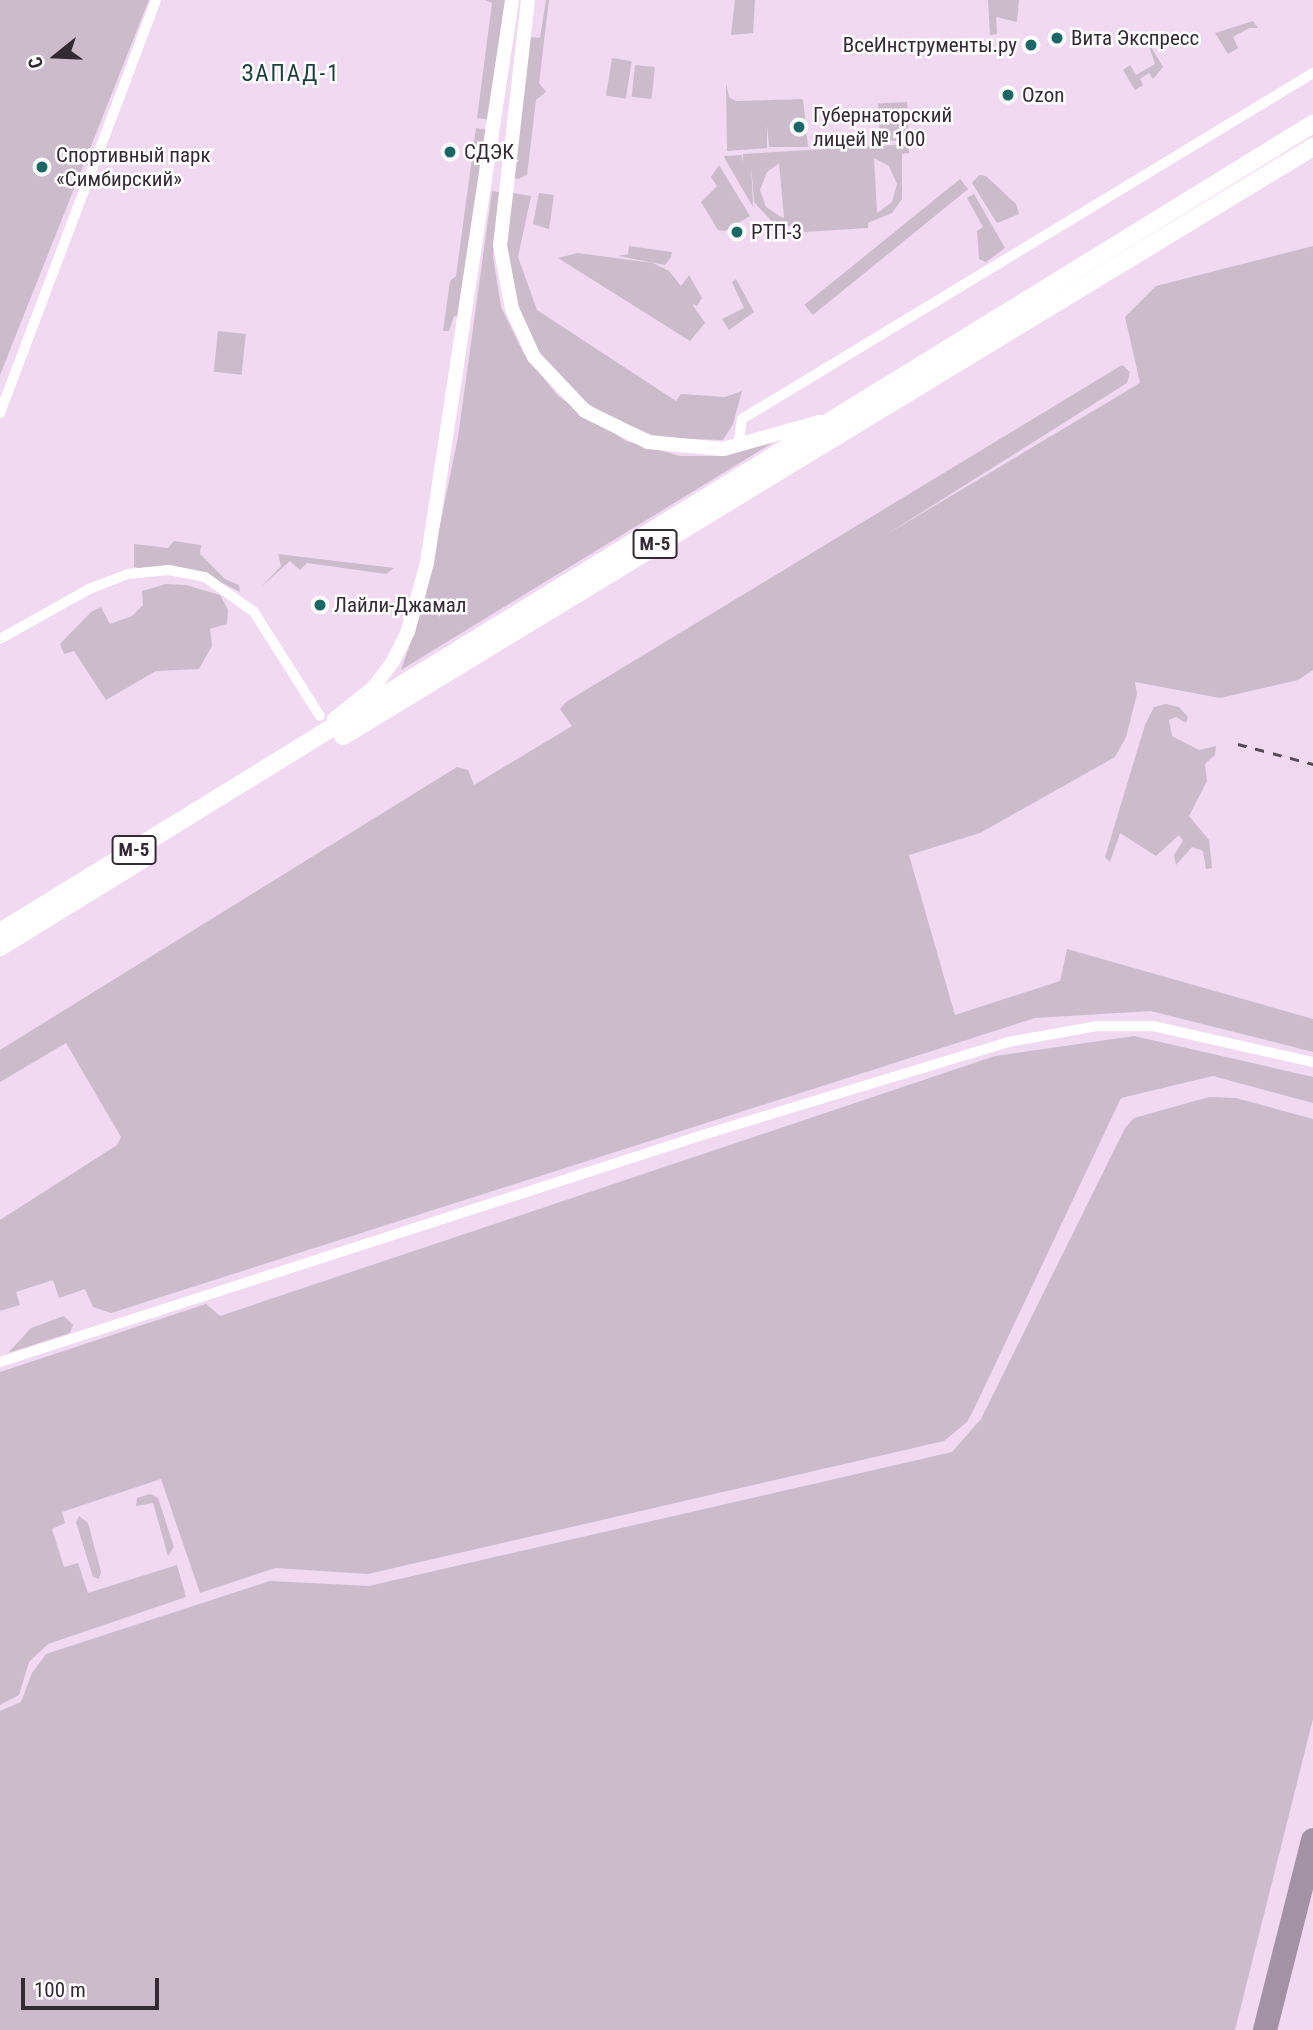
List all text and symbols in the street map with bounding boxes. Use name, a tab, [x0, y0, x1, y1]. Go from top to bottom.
north arrow	[21, 21, 91, 91]
place label: Вита Экспресс	[1071, 25, 1199, 51]
marker: Вита Экспресс	[1049, 30, 1065, 46]
place label: ВсеИнструменты.ру	[843, 32, 1017, 58]
marker: ВсеИнструменты.ру	[1023, 37, 1039, 53]
text: С	[23, 54, 48, 71]
district label: ЗАПАД-1	[242, 60, 340, 88]
place label: Ozon	[1022, 82, 1064, 108]
marker: Ozon	[1000, 87, 1016, 103]
place label: Губернаторский лицей № 100	[813, 102, 952, 152]
marker: Губернаторский лицей № 100	[791, 119, 807, 135]
place label: СДЭК	[464, 139, 514, 165]
place label: Спортивный парк «Симбирский»	[56, 142, 211, 192]
marker: СДЭК	[442, 144, 458, 160]
marker: Спортивный парк «Симбирский»	[34, 159, 50, 175]
place label: РТП-3	[751, 219, 802, 245]
marker: РТП-3	[729, 224, 745, 240]
road number: М-5	[632, 528, 678, 559]
place label: Лайли-Джамал	[334, 592, 466, 618]
marker: Лайли-Джамал	[312, 597, 328, 613]
road number: М-5	[111, 834, 157, 866]
scale bar	[24, 1964, 163, 2008]
text: 100 m	[34, 1978, 86, 2002]

